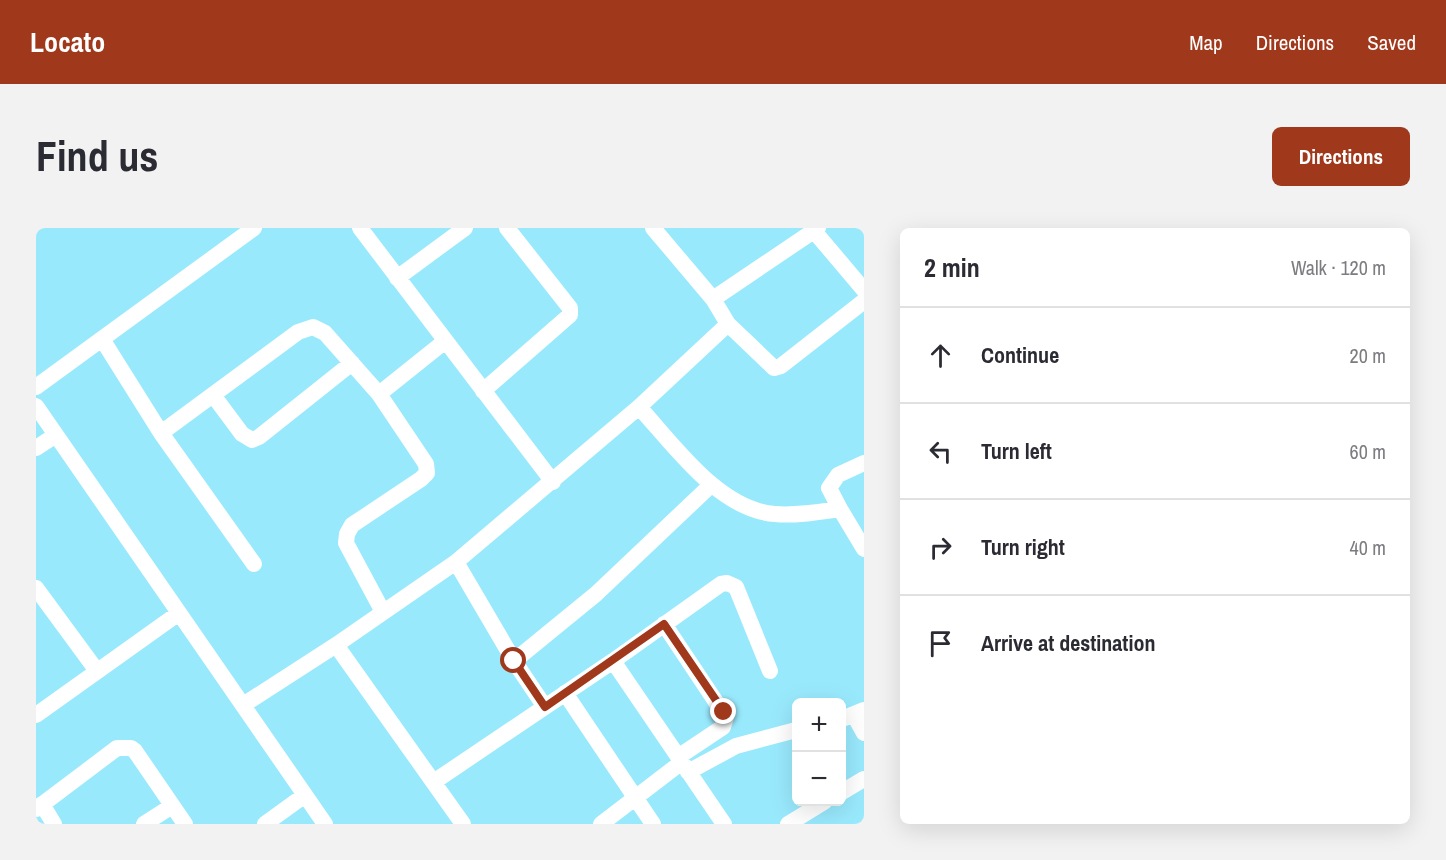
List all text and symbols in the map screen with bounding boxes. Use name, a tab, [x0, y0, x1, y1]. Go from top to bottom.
text: Locato	[30, 23, 105, 61]
text: Map	[1189, 28, 1223, 57]
text: Directions	[1256, 28, 1334, 57]
text: Saved	[1367, 28, 1416, 57]
button: Directions	[1272, 127, 1410, 186]
text: Find us	[36, 128, 158, 184]
text: 2 min	[924, 250, 980, 285]
text: Walk · 120 m	[1291, 254, 1386, 281]
icon: ahead	[924, 339, 957, 372]
text: Continue	[981, 340, 1059, 370]
text: 20 m	[1350, 342, 1386, 369]
icon: left	[924, 435, 957, 468]
text: Turn left	[981, 436, 1052, 466]
text: 60 m	[1350, 438, 1386, 465]
icon: right	[924, 531, 957, 564]
text: Turn right	[981, 532, 1065, 562]
text: 40 m	[1350, 534, 1386, 561]
icon: arrive	[924, 627, 957, 660]
text: Arrive at destination	[981, 628, 1155, 658]
route start	[500, 647, 526, 673]
route end	[710, 698, 736, 724]
map controls	[792, 698, 846, 806]
button: +	[792, 698, 846, 752]
button: −	[792, 752, 846, 806]

